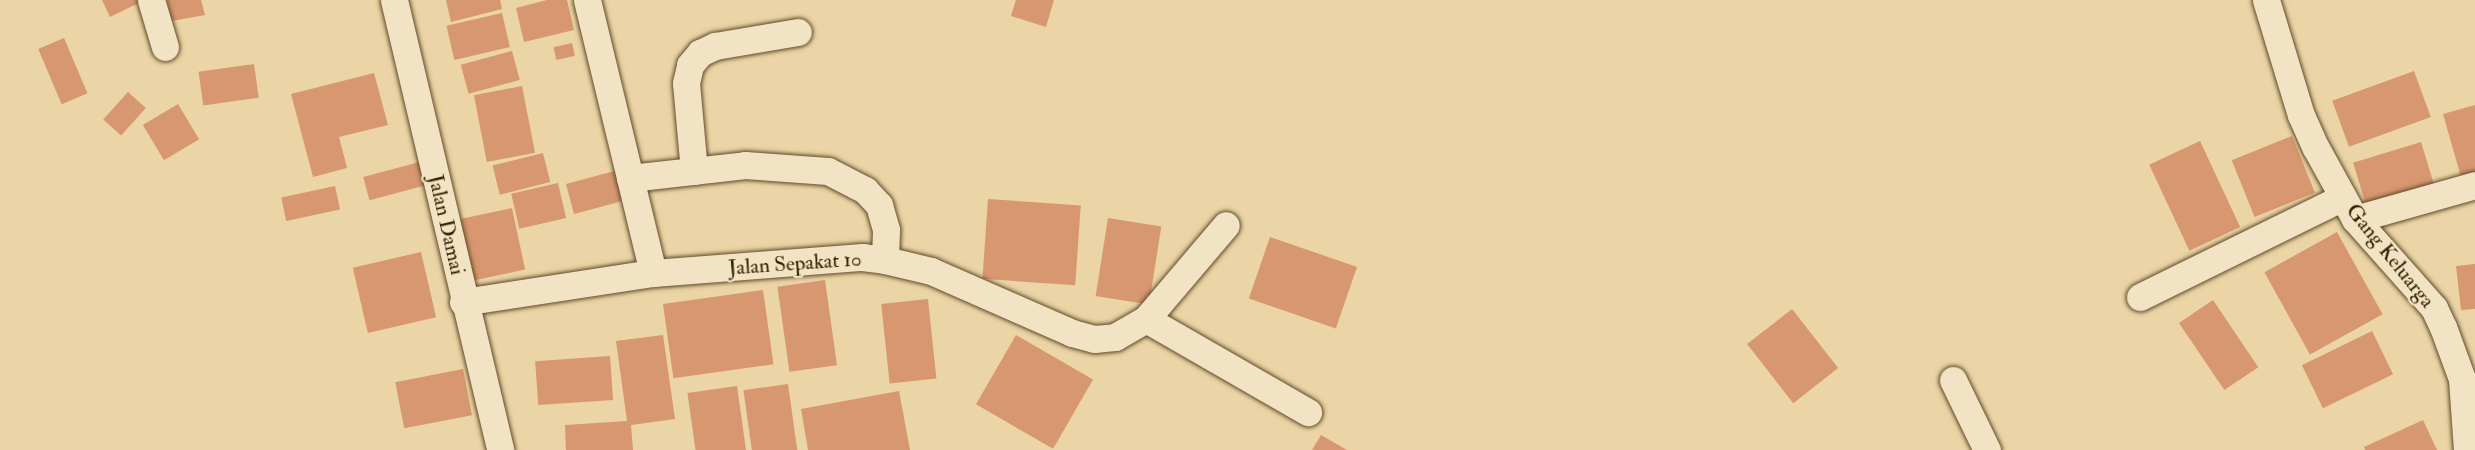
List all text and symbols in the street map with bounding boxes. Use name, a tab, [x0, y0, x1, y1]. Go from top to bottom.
street label: Jalan Damai	[422, 172, 470, 278]
street label: Gang Keluarga	[2340, 199, 2440, 313]
street label: Jalan Sepakat 10	[728, 247, 862, 281]

